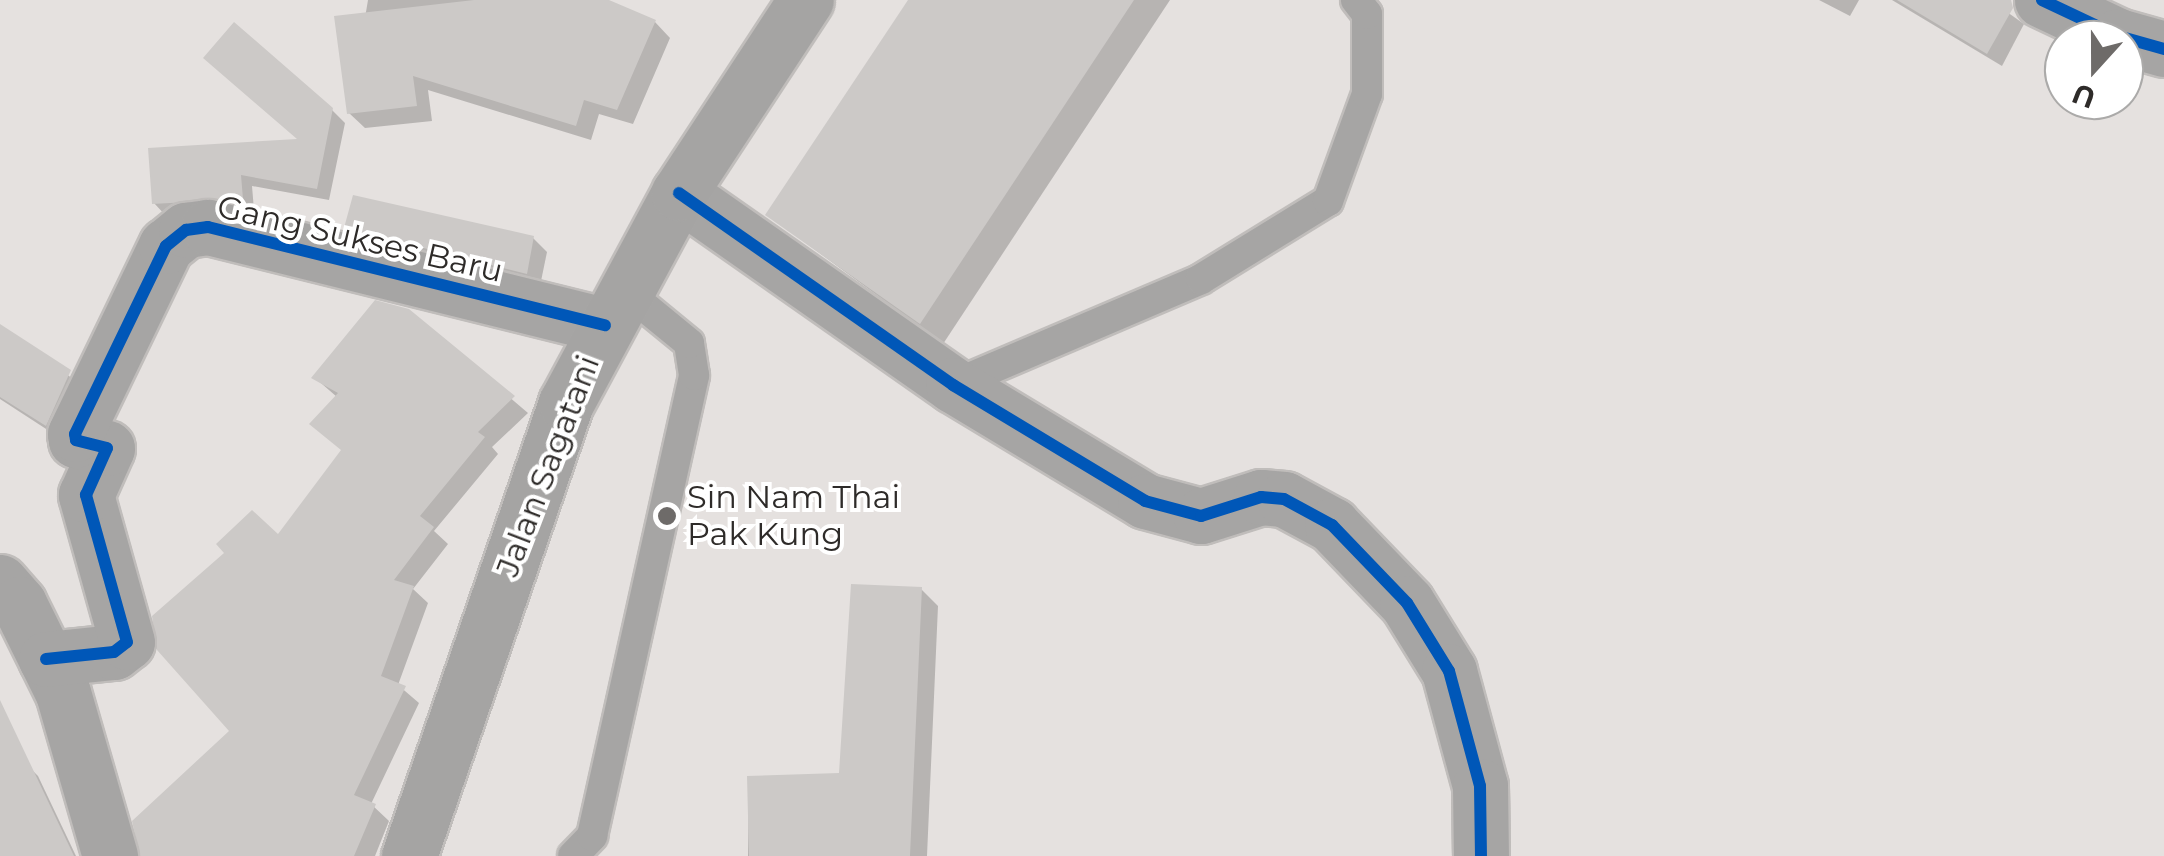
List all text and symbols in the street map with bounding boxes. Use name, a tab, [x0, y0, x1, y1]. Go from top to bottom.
north arrow	[2044, 20, 2144, 120]
text: U	[2068, 76, 2100, 116]
street label: Gang Sukses Baru	[214, 187, 506, 291]
street label: Jalan Sagatani	[488, 350, 608, 582]
place label: Sin Nam Thai Pak Kung	[687, 479, 900, 554]
marker: Sin Nam Thai Pak Kung	[656, 505, 678, 527]

